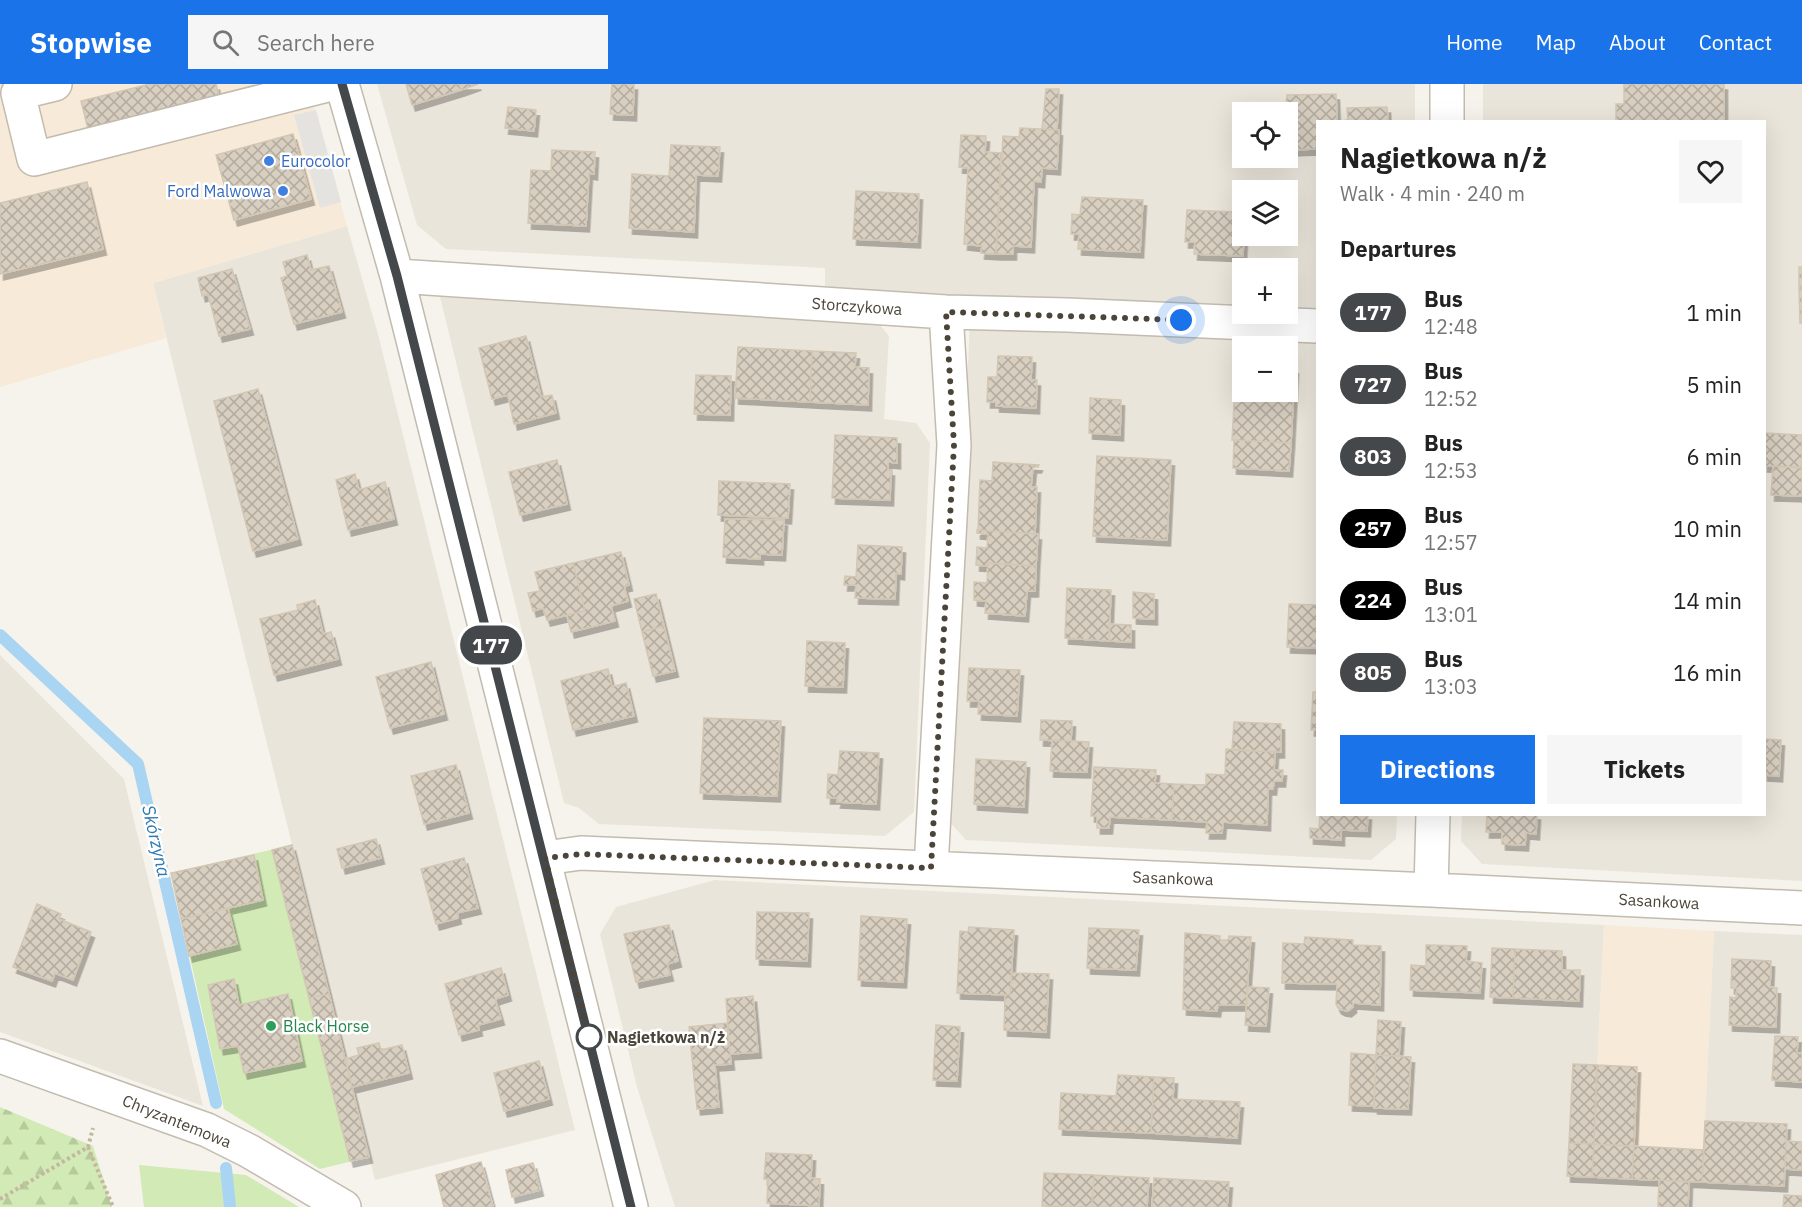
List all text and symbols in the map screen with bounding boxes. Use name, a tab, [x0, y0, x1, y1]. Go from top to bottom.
search box	[188, 15, 608, 69]
text: Stopwise	[30, 24, 152, 61]
icon: search	[209, 26, 242, 59]
text: Search here	[257, 28, 375, 57]
text: Home	[1446, 28, 1503, 56]
text: Map	[1536, 28, 1576, 56]
text: About	[1609, 28, 1666, 56]
text: Contact	[1699, 28, 1772, 56]
map controls	[1232, 102, 1298, 402]
button: locate	[1232, 102, 1298, 168]
text: Nagietkowa n/ż	[1340, 139, 1547, 176]
button: heart	[1679, 140, 1742, 203]
place label: Eurocolor	[281, 151, 350, 171]
marker: Eurocolor	[262, 154, 276, 168]
button: layers	[1232, 180, 1298, 246]
text: Walk · 4 min · 240 m	[1340, 180, 1525, 207]
place label: Ford Malwowa	[167, 181, 271, 201]
marker: Ford Malwowa	[276, 184, 290, 198]
text: Departures	[1340, 234, 1456, 263]
button: +	[1232, 258, 1298, 324]
text: Bus	[1424, 284, 1463, 313]
street label: Storczykowa	[811, 293, 903, 319]
text: 177	[1354, 298, 1392, 326]
text: 1 min	[1686, 298, 1742, 327]
your location	[1166, 305, 1196, 335]
text: 12:48	[1424, 313, 1478, 340]
button: −	[1232, 336, 1298, 402]
text: Bus	[1424, 356, 1463, 385]
text: 727	[1354, 370, 1392, 398]
text: 5 min	[1686, 370, 1742, 399]
text: 12:52	[1424, 385, 1478, 412]
text: Bus	[1424, 428, 1463, 457]
text: 803	[1354, 442, 1392, 470]
text: 6 min	[1686, 442, 1742, 471]
text: 12:53	[1424, 457, 1478, 484]
text: Bus	[1424, 500, 1463, 529]
text: 257	[1354, 514, 1392, 542]
text: 10 min	[1673, 514, 1742, 543]
text: 12:57	[1424, 529, 1478, 556]
text: Bus	[1424, 572, 1463, 601]
text: 224	[1354, 586, 1392, 614]
text: 14 min	[1673, 586, 1742, 615]
text: 13:01	[1424, 601, 1478, 628]
line badge: 177	[456, 626, 526, 664]
text: 177	[472, 631, 510, 659]
text: Bus	[1424, 644, 1463, 673]
text: 805	[1354, 658, 1392, 686]
text: 16 min	[1673, 658, 1742, 687]
text: 13:03	[1424, 673, 1478, 700]
button: Directions	[1340, 735, 1535, 804]
button: Tickets	[1547, 735, 1742, 804]
water label: Skórzyna	[137, 803, 176, 879]
street label: Sasankowa	[1132, 867, 1214, 889]
street label: Sasankowa	[1618, 889, 1700, 913]
place label: Black Horse	[283, 1016, 370, 1036]
marker: Black Horse	[264, 1019, 278, 1033]
marker: Nagietkowa n/ż	[576, 1024, 602, 1050]
place label: Nagietkowa n/ż	[607, 1027, 725, 1047]
street label: Chryzantemowa	[119, 1090, 235, 1152]

